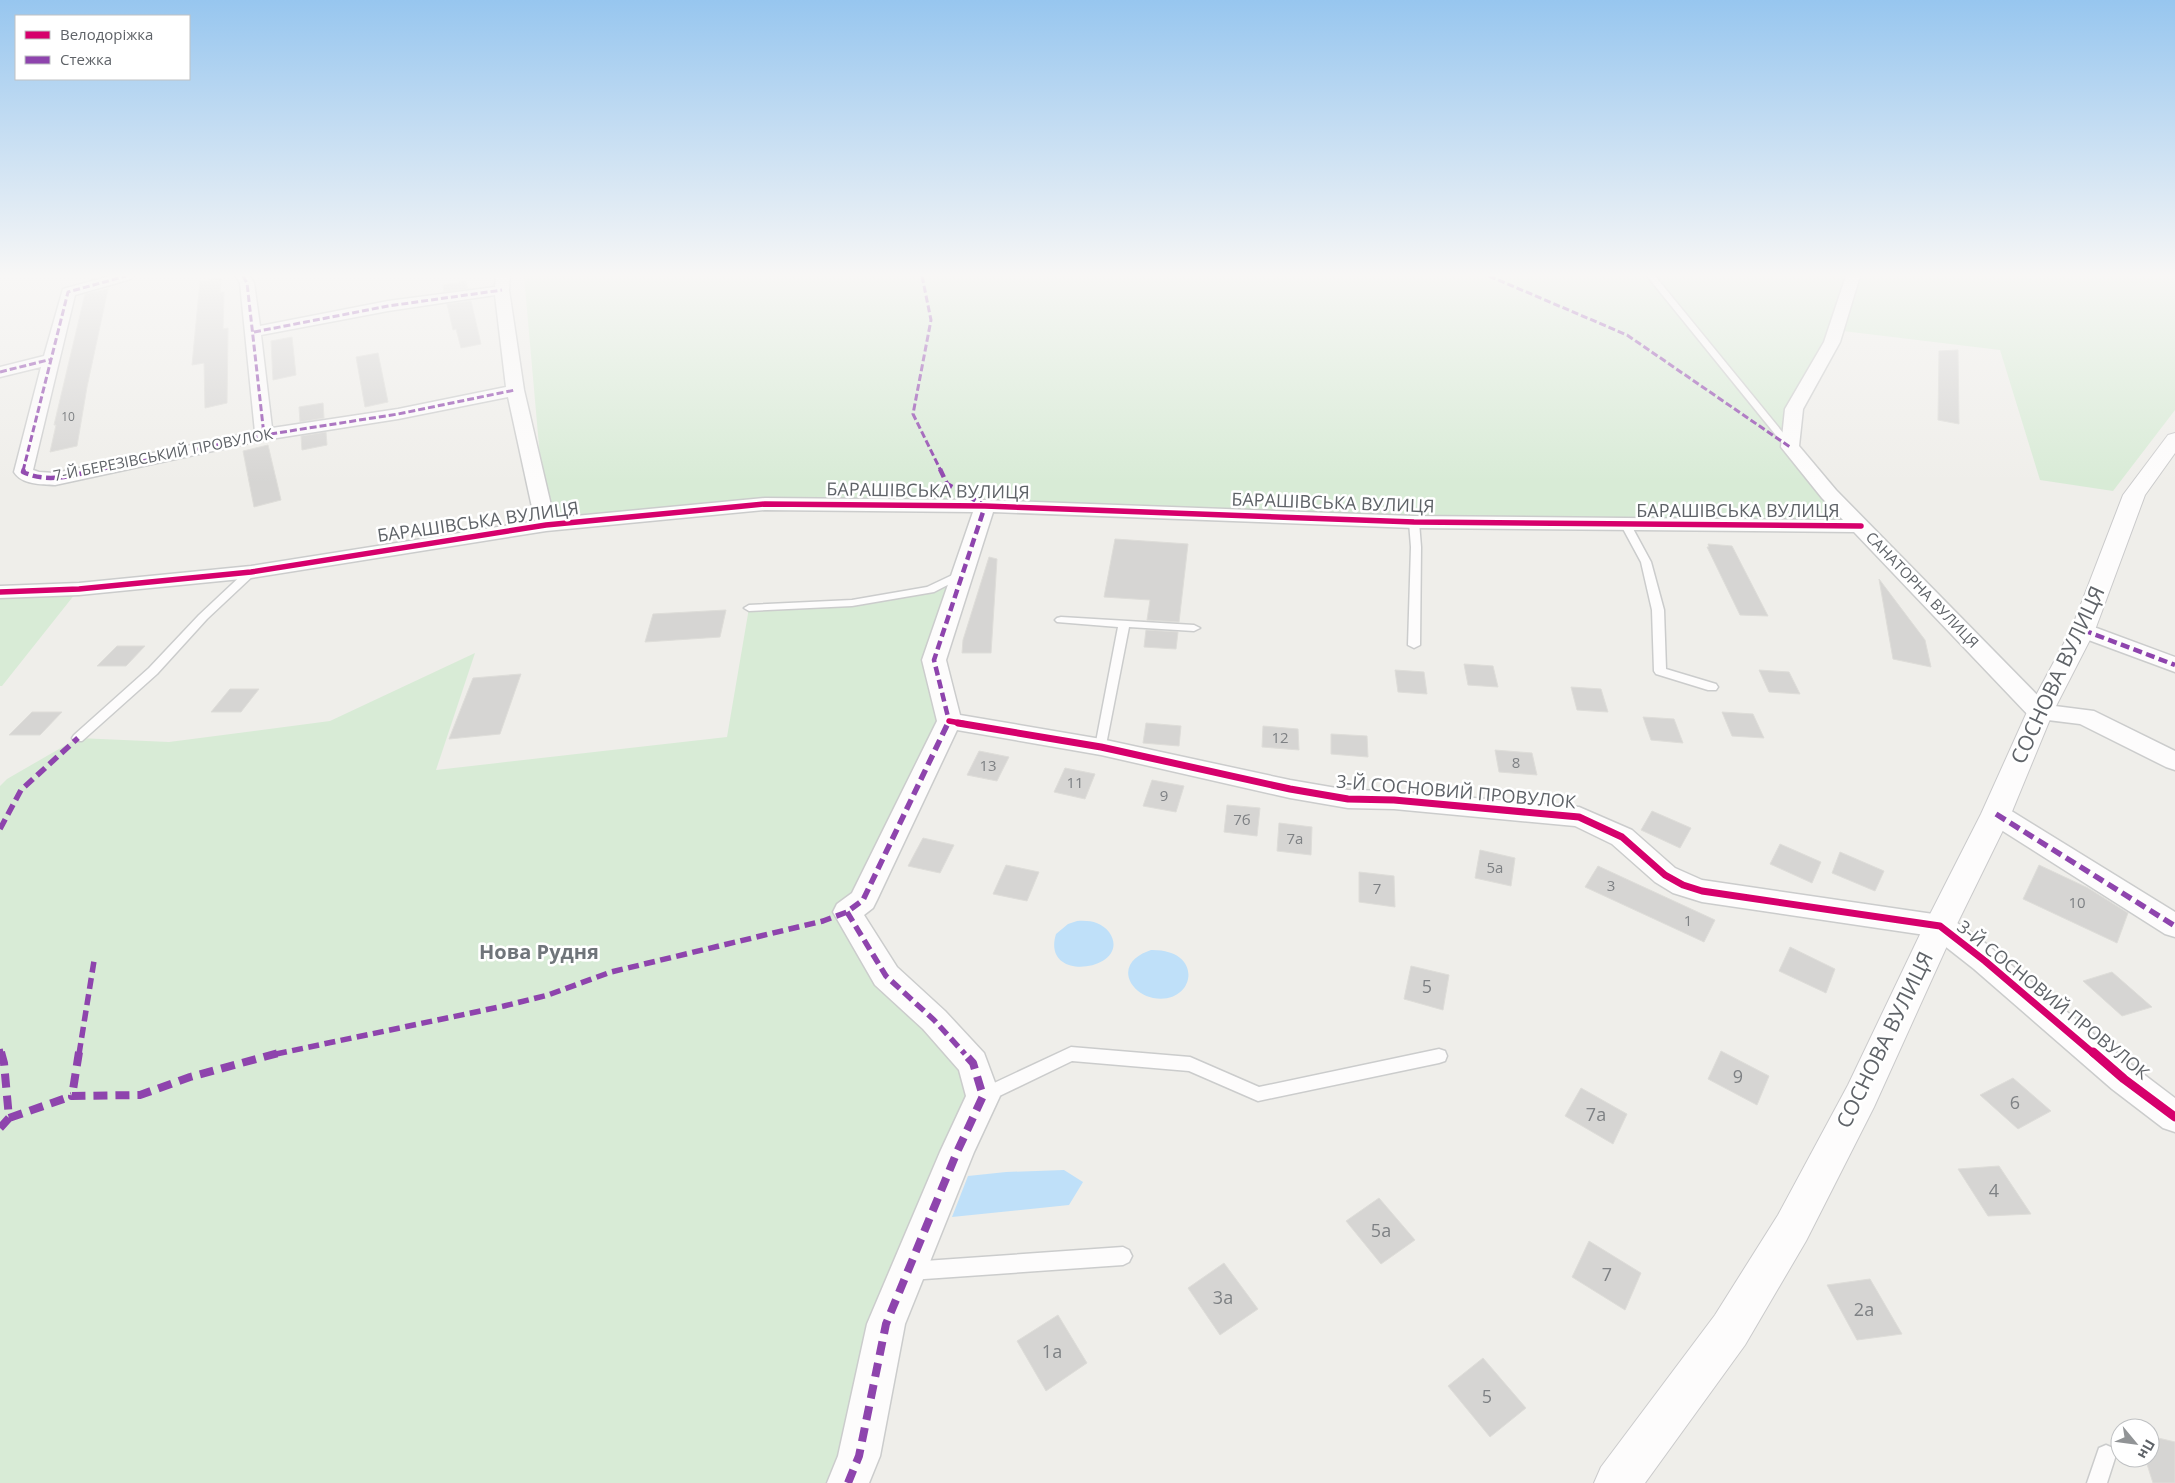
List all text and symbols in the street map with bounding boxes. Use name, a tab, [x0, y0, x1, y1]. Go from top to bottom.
legend	[15, 15, 190, 80]
text: Велодоріжка	[60, 24, 153, 44]
text: Стежка	[60, 49, 112, 69]
house number: 10	[61, 408, 75, 425]
street label: 7-Й БЕРЕЗІВСЬКИЙ ПРОВУЛОК	[51, 423, 275, 485]
street label: БАРАШІВСЬКА ВУЛИЦЯ	[826, 476, 1030, 504]
street label: БАРАШІВСЬКА ВУЛИЦЯ	[1231, 486, 1435, 518]
street label: БАРАШІВСЬКА ВУЛИЦЯ	[376, 495, 580, 547]
street label: БАРАШІВСЬКА ВУЛИЦЯ	[1636, 498, 1840, 522]
street label: САНАТОРНА ВУЛИЦЯ	[1862, 527, 1984, 652]
street label: СОСНОВА ВУЛИЦЯ	[2004, 581, 2111, 768]
house number: 12	[1271, 727, 1289, 747]
house number: 8	[1512, 752, 1520, 772]
house number: 13	[979, 755, 997, 775]
street label: 3-Й СОСНОВИЙ ПРОВУЛОК	[1335, 769, 1577, 813]
house number: 11	[1066, 772, 1084, 792]
house number: 9	[1160, 785, 1168, 805]
house number: 7б	[1233, 809, 1251, 829]
house number: 7а	[1287, 828, 1303, 848]
house number: 5а	[1487, 857, 1503, 877]
house number: 3	[1607, 875, 1615, 895]
house number: 7	[1373, 878, 1381, 898]
house number: 10	[2068, 892, 2086, 912]
house number: 1	[1684, 910, 1692, 930]
street label: 3-Й СОСНОВИЙ ПРОВУЛОК	[1953, 914, 2155, 1084]
district label: Нова Рудня	[479, 938, 599, 965]
street label: СОСНОВА ВУЛИЦЯ	[1829, 947, 1939, 1132]
house number: 5	[1422, 974, 1432, 998]
house number: 9	[1733, 1064, 1743, 1088]
house number: 6	[2010, 1090, 2020, 1114]
house number: 7а	[1586, 1102, 1606, 1126]
house number: 4	[1989, 1178, 1999, 1202]
house number: 5а	[1371, 1218, 1391, 1242]
house number: 7	[1602, 1262, 1612, 1286]
house number: 3а	[1213, 1285, 1233, 1309]
house number: 2а	[1854, 1297, 1874, 1321]
house number: 1а	[1042, 1339, 1062, 1363]
house number: 5	[1482, 1384, 1492, 1408]
north arrow	[2110, 1418, 2160, 1468]
text: Пн	[2134, 1436, 2160, 1463]

